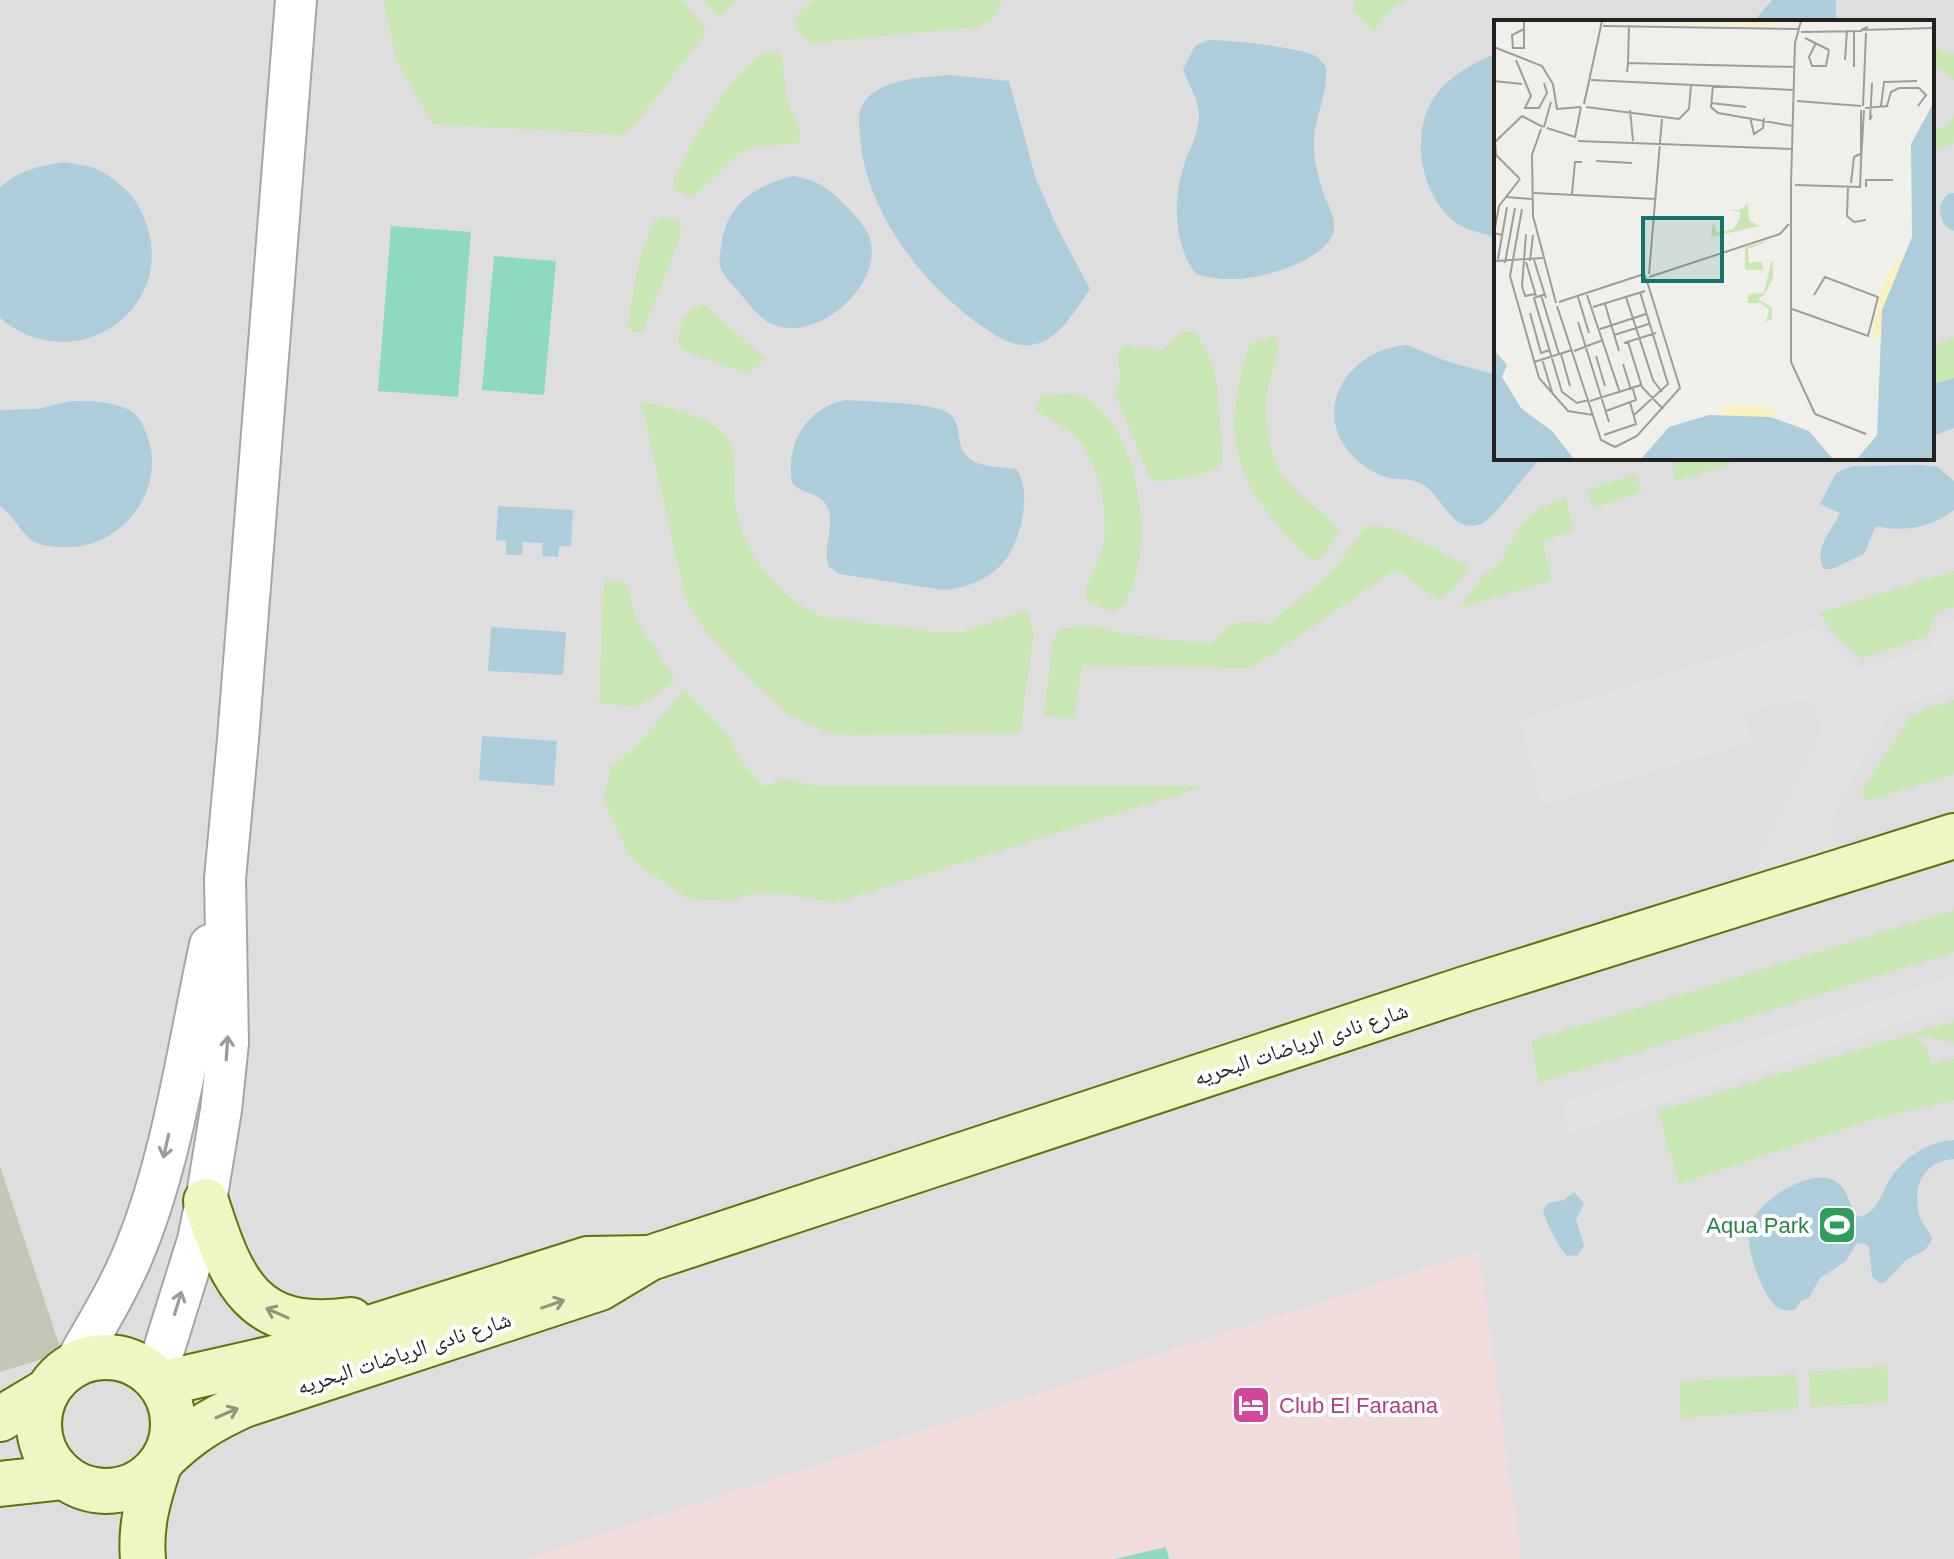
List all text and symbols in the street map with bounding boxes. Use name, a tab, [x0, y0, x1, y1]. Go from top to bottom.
inset map	[1494, 20, 1934, 460]
street label: شارع نادى الرياضات البحريه	[1191, 998, 1411, 1091]
one-way arrow	[220, 1036, 235, 1062]
one-way arrow	[158, 1133, 173, 1159]
sports icon: Aqua Park	[1816, 1204, 1858, 1246]
place label: Aqua Park	[1706, 1213, 1810, 1238]
one-way arrow	[172, 1291, 186, 1316]
one-way arrow	[541, 1296, 566, 1311]
one-way arrow	[266, 1305, 290, 1320]
street label: شارع نادى الرياضات البحريه	[294, 1307, 514, 1400]
hotel icon: Club El Faraana	[1230, 1384, 1272, 1426]
place label: Club El Faraana	[1279, 1393, 1439, 1418]
one-way arrow	[214, 1404, 239, 1419]

